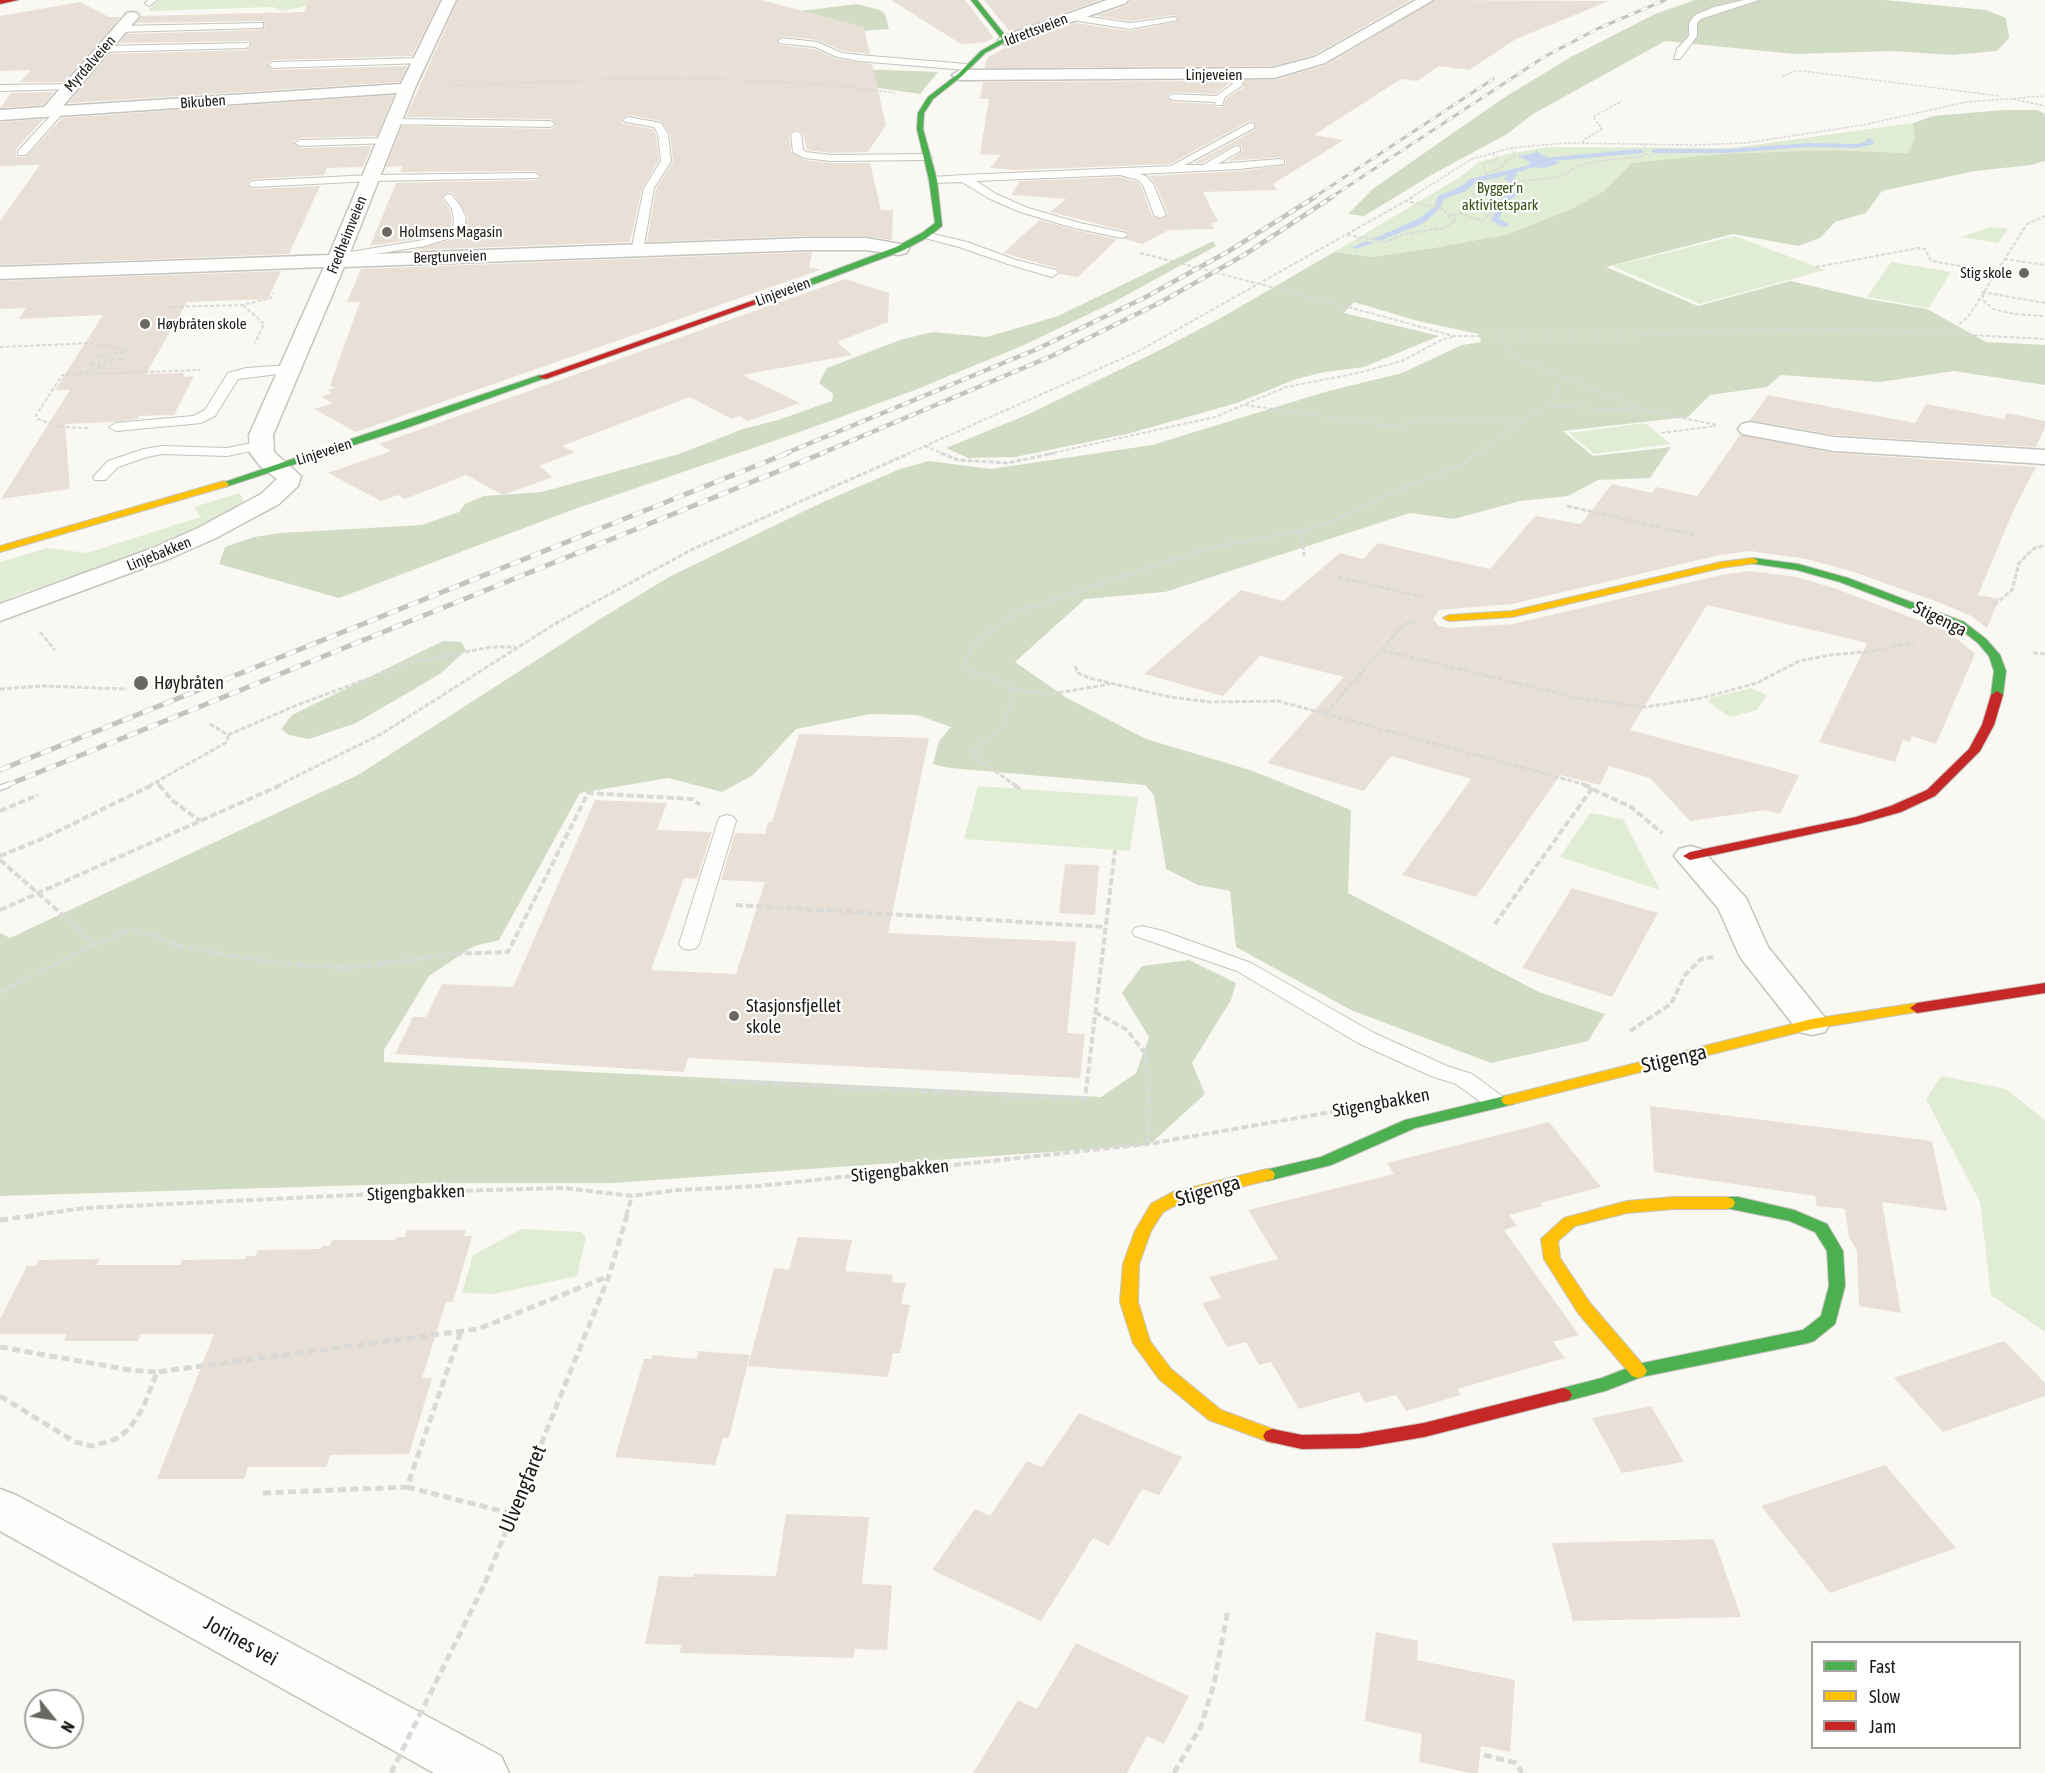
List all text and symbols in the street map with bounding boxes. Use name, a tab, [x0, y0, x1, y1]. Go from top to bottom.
street label: Idrettsveien	[1002, 10, 1070, 50]
street label: Myrdalveien	[61, 32, 119, 96]
street label: Linjeveien	[1185, 66, 1243, 84]
street label: Bikuben	[180, 91, 226, 113]
park label: Bygger'n aktivitetspark	[1462, 179, 1538, 214]
street label: Fredheimveien	[323, 193, 371, 277]
place label: Holmsens Magasin	[399, 223, 502, 241]
marker: Holmsens Magasin	[380, 225, 394, 239]
street label: Bergtunveien	[413, 247, 487, 267]
place label: Stig skole	[1960, 264, 2012, 282]
marker: Stig skole	[2017, 266, 2031, 280]
street label: Linjeveien	[753, 274, 813, 310]
place label: Høybråten skole	[157, 315, 247, 333]
marker: Høybråten skole	[138, 317, 152, 331]
street label: Linjeveien	[294, 435, 354, 469]
street label: Linjebakken	[124, 533, 194, 575]
street label: Stigenga	[1910, 597, 1970, 641]
place label: Høybråten	[154, 672, 224, 694]
marker: Høybråten	[132, 674, 150, 692]
place label: Stasjonsfjellet skole	[746, 995, 841, 1038]
marker: Stasjonsfjellet skole	[727, 1009, 741, 1023]
street label: Stigenga	[1639, 1039, 1709, 1079]
street label: Stigengbakken	[1331, 1084, 1431, 1122]
street label: Stigengbakken	[850, 1155, 950, 1187]
street label: Stigenga	[1173, 1170, 1243, 1212]
street label: Stigengbakken	[367, 1180, 465, 1206]
street label: Ulvengfaret	[494, 1442, 552, 1536]
street label: Jorines vei	[200, 1610, 282, 1672]
legend	[1811, 1641, 2021, 1749]
text: Fast	[1869, 1656, 1896, 1677]
text: Slow	[1869, 1686, 1900, 1707]
north arrow	[24, 1689, 84, 1749]
text: Jam	[1869, 1716, 1896, 1737]
text: N	[58, 1718, 78, 1736]

